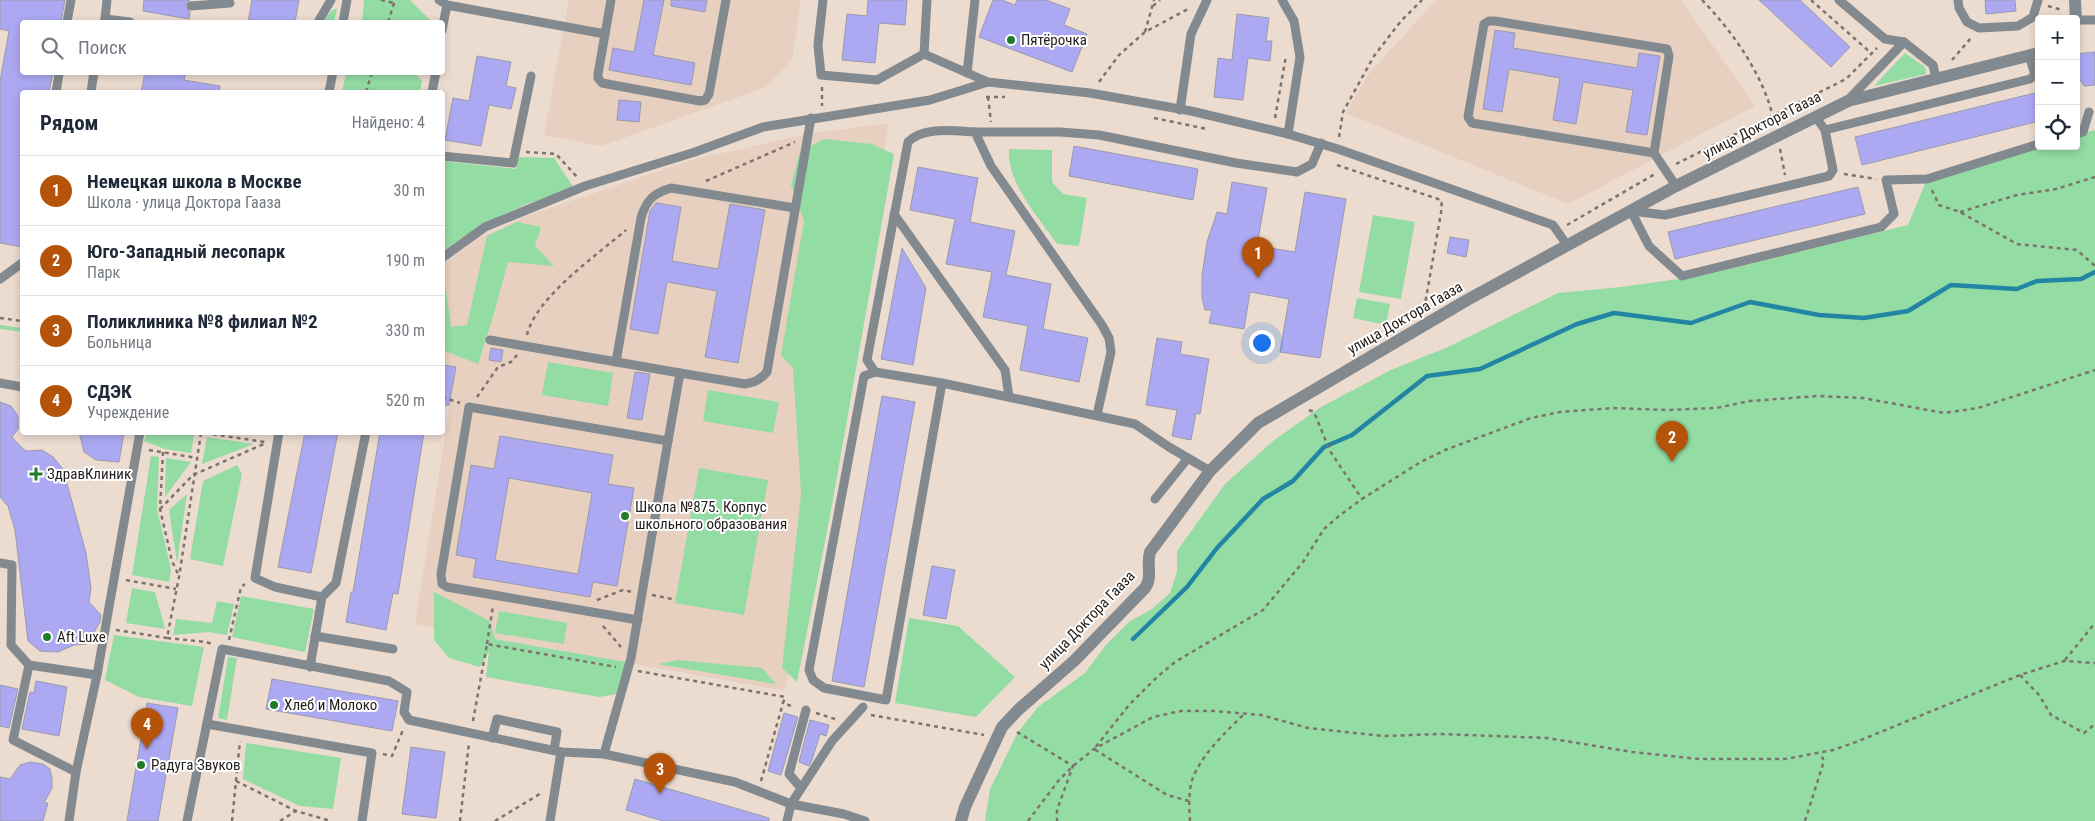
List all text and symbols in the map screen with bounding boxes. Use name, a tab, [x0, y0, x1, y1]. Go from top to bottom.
map controls	[2035, 15, 2080, 150]
button: +	[2035, 15, 2080, 60]
search box	[20, 20, 445, 75]
place label: Пятёрочка	[1021, 31, 1087, 49]
icon: search	[38, 34, 66, 62]
marker: Пятёрочка	[1005, 34, 1017, 46]
text: Поиск	[78, 36, 127, 59]
button: −	[2035, 60, 2080, 105]
street label: улица Доктора Гааза	[1700, 87, 1824, 163]
button: locate	[2035, 105, 2080, 150]
text: Рядом	[40, 111, 99, 135]
text: Найдено: 4	[352, 113, 425, 132]
text: Немецкая школа в Москве	[87, 170, 302, 193]
text: 1	[52, 181, 60, 200]
text: 30 m	[393, 181, 425, 200]
text: Школа · улица Доктора Гааза	[87, 193, 281, 212]
pin: 1	[1242, 237, 1274, 278]
text: Юго-Западный лесопарк	[87, 240, 285, 263]
text: 2	[52, 251, 60, 270]
text: 190 m	[386, 251, 425, 270]
text: Парк	[87, 263, 120, 282]
street label: улица Доктора Гааза	[1344, 278, 1466, 358]
text: Поликлиника №8 филиал №2	[87, 310, 318, 333]
text: 3	[52, 321, 60, 340]
text: 330 m	[386, 321, 425, 340]
your location	[1249, 330, 1275, 356]
text: Больница	[87, 333, 152, 352]
text: СДЭК	[87, 380, 132, 403]
text: 4	[52, 391, 60, 410]
text: 520 m	[386, 391, 425, 410]
text: Учреждение	[87, 403, 169, 422]
pin: 2	[1656, 421, 1688, 462]
place label: ЗдравКлиник	[47, 465, 131, 483]
marker: ЗдравКлиник	[29, 467, 43, 481]
place label: Школа №875. Корпус школьного образования	[635, 498, 787, 533]
marker: Школа №875. Корпус школьного образования	[619, 510, 631, 522]
street label: улица Доктора Гааза	[1035, 567, 1139, 673]
place label: Aft Luxe	[57, 628, 106, 646]
marker: Aft Luxe	[41, 631, 53, 643]
place label: Хлеб и Молоко	[284, 696, 377, 714]
marker: Хлеб и Молоко	[268, 699, 280, 711]
pin: 4	[131, 708, 163, 749]
pin: 3	[644, 753, 676, 794]
place label: Радуга Звуков	[151, 756, 241, 774]
marker: Радуга Звуков	[135, 759, 147, 771]

